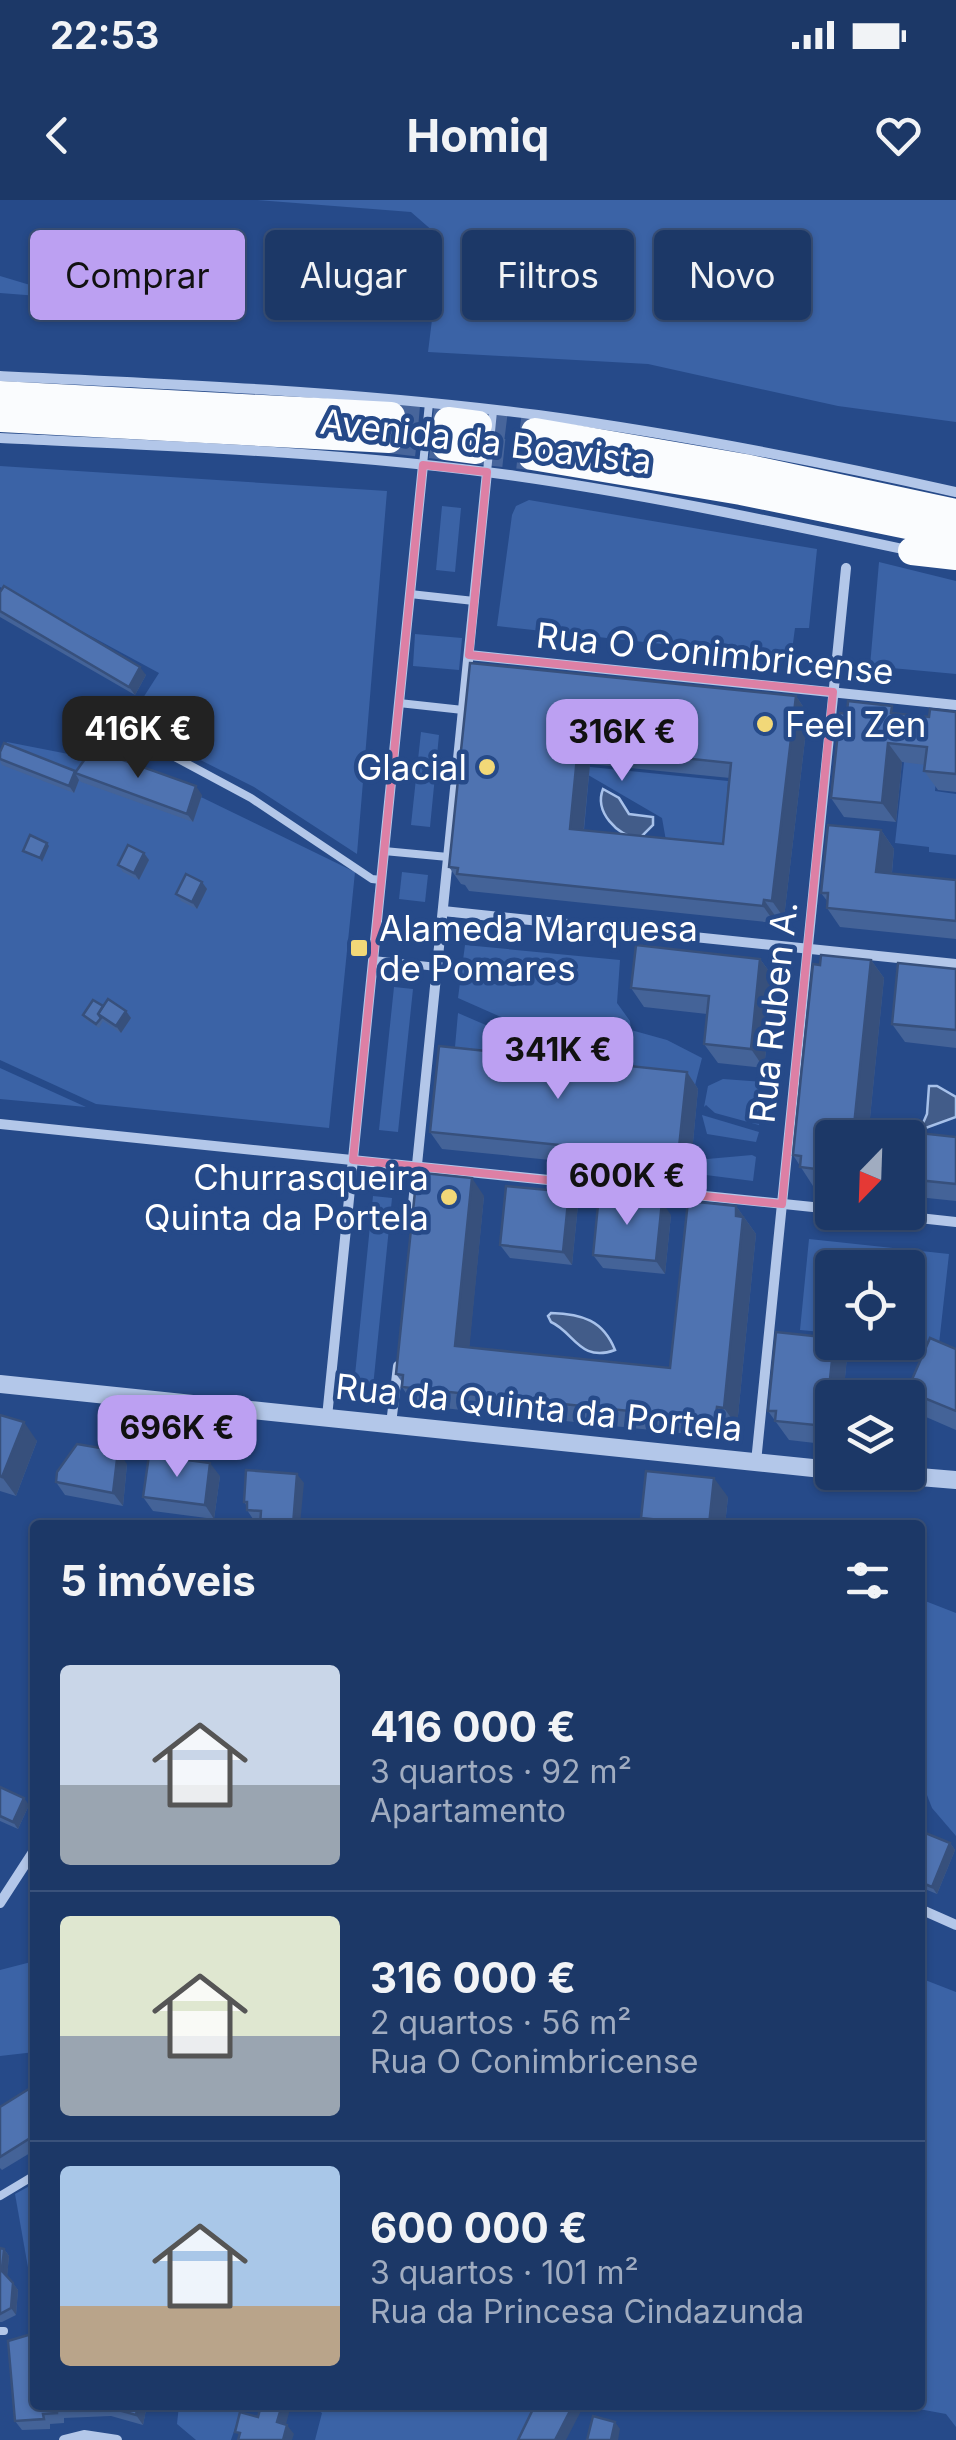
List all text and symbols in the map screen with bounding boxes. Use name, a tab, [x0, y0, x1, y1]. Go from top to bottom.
text: 22:53	[50, 12, 159, 58]
icon: back	[30, 108, 85, 163]
text: Homiq	[407, 108, 549, 163]
icon: heart	[871, 108, 926, 163]
chip: Comprar	[30, 230, 245, 320]
chip: Alugar	[265, 230, 442, 320]
chip: Filtros	[462, 230, 634, 320]
chip: Novo	[654, 230, 811, 320]
street label: Avenida da Boavista	[318, 400, 654, 482]
street label: Rua O Conimbricense	[534, 613, 896, 693]
pin: 416K €	[57, 696, 219, 781]
pin: 316K €	[541, 699, 703, 784]
place label: Feel Zen	[785, 703, 927, 745]
text: 416K €	[84, 709, 192, 748]
text: 316K €	[568, 712, 676, 751]
marker: Feel Zen	[754, 713, 776, 735]
place label: Glacial	[356, 746, 467, 788]
marker: Glacial	[476, 756, 498, 778]
street label: Rua Ruben A.	[740, 899, 806, 1125]
place label: Alameda Marquesa de Pomares	[379, 907, 698, 989]
marker: Alameda Marquesa de Pomares	[348, 937, 370, 959]
pin: 341K €	[477, 1017, 639, 1102]
text: 341K €	[504, 1030, 612, 1069]
north arrow	[815, 1120, 925, 1230]
map controls	[815, 1120, 925, 1490]
pin: 600K €	[546, 1143, 708, 1228]
place label: Churrasqueira Quinta da Portela	[144, 1156, 429, 1238]
text: 600K €	[569, 1156, 685, 1195]
marker: Churrasqueira Quinta da Portela	[438, 1186, 460, 1208]
button: locate	[815, 1250, 925, 1360]
street label: Rua da Quinta da Portela	[334, 1365, 744, 1449]
button: layers	[815, 1380, 925, 1490]
pin: 696K €	[96, 1395, 258, 1480]
text: 696K €	[120, 1408, 234, 1447]
icon: filters	[840, 1553, 895, 1608]
text: 5 imóveis	[60, 1555, 256, 1606]
text: 416 000 €	[370, 1701, 576, 1752]
icon: home	[140, 1705, 260, 1825]
text: 3 quartos · 92 m²	[370, 1752, 632, 1791]
text: Apartamento	[370, 1791, 566, 1830]
text: 316 000 €	[370, 1952, 576, 2003]
icon: home	[140, 1956, 260, 2076]
text: 2 quartos · 56 m²	[370, 2003, 631, 2042]
text: Rua O Conimbricense	[370, 2042, 698, 2081]
text: 600 000 €	[370, 2202, 588, 2253]
icon: home	[140, 2206, 260, 2326]
text: 3 quartos · 101 m²	[370, 2253, 639, 2292]
text: Rua da Princesa Cindazunda	[370, 2292, 804, 2331]

